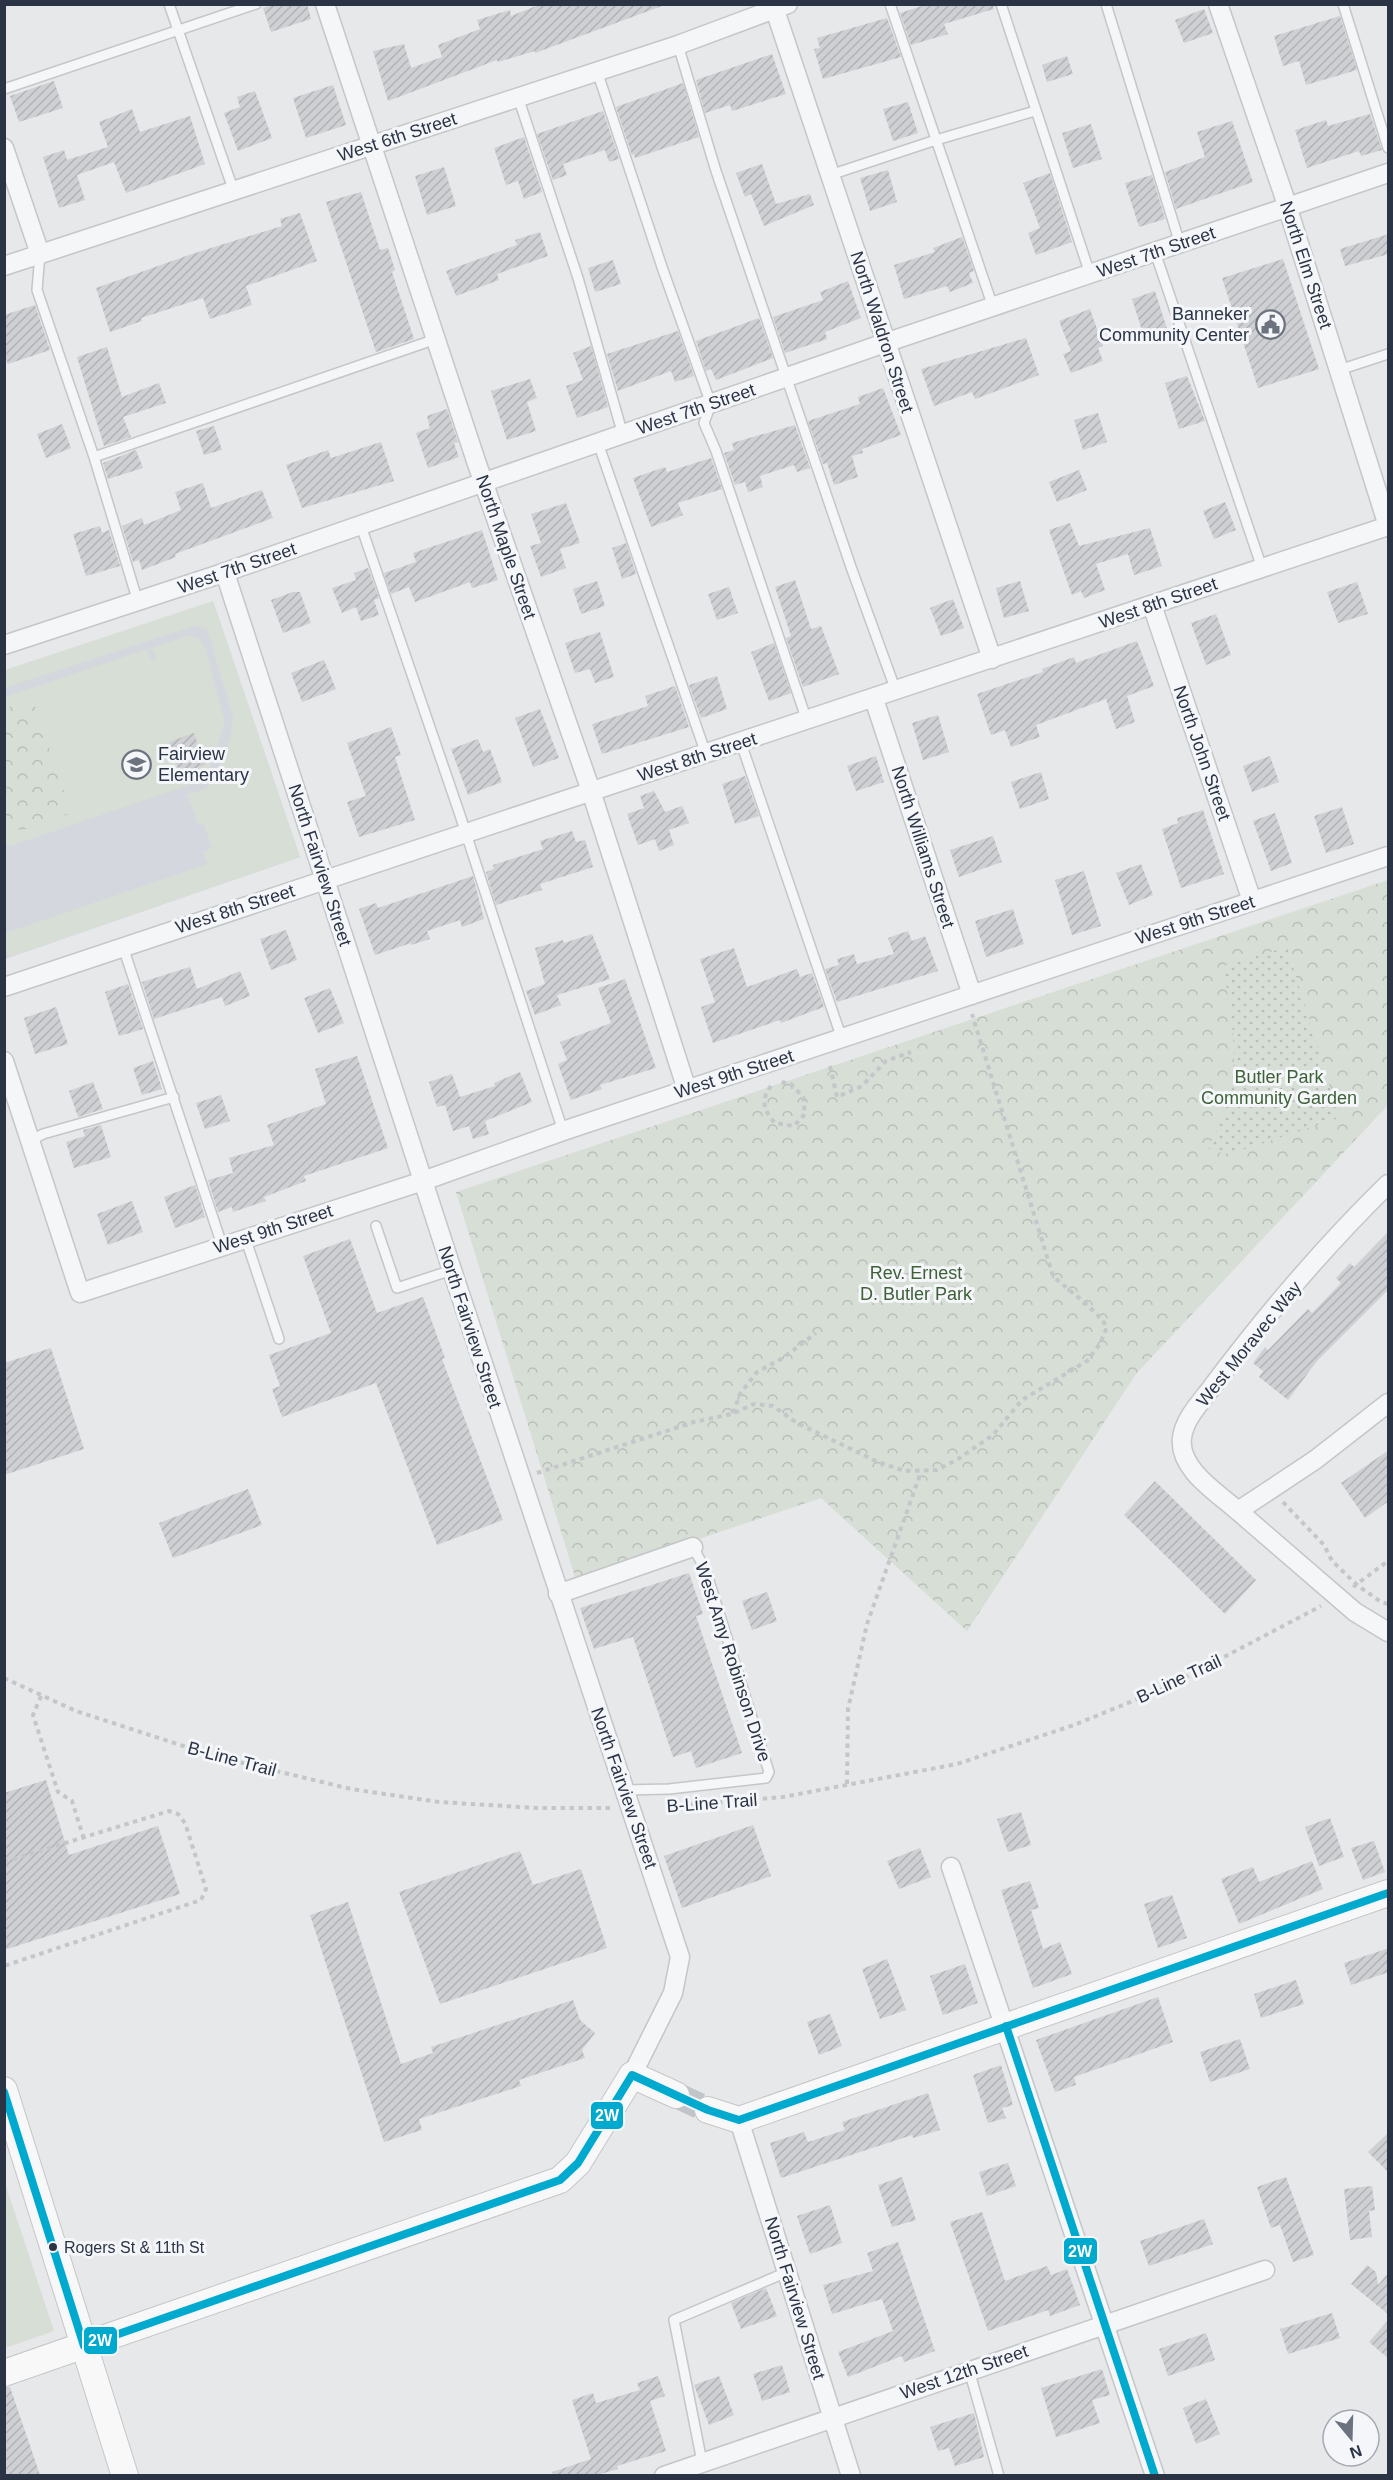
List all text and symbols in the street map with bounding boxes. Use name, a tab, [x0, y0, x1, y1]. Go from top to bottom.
street label: West 6th Street	[335, 108, 459, 166]
street label: North Elm Street	[1276, 199, 1336, 331]
street label: West 7th Street	[1094, 222, 1218, 282]
street label: North Waldron Street	[846, 249, 918, 415]
place label: Banneker Community Center	[1099, 304, 1249, 345]
public building icon: Banneker Community Center	[1254, 308, 1286, 340]
street label: West 7th Street	[634, 379, 758, 439]
street label: North Maple Street	[472, 472, 540, 622]
street label: West 7th Street	[175, 538, 299, 598]
street label: West 8th Street	[1096, 573, 1220, 633]
street label: North John Street	[1170, 683, 1234, 823]
street label: West 8th Street	[635, 728, 759, 786]
place label: Fairview Elementary	[158, 744, 249, 785]
school or university icon: Fairview Elementary	[121, 748, 153, 780]
street label: North Williams Street	[887, 764, 959, 930]
street label: North Fairview Street	[284, 782, 356, 948]
street label: West 8th Street	[173, 880, 297, 938]
street label: West 9th Street	[1133, 891, 1257, 949]
street label: West 9th Street	[672, 1045, 796, 1103]
park label: Butler Park Community Garden	[1201, 1067, 1357, 1108]
street label: West 9th Street	[211, 1200, 335, 1258]
street label: North Fairview Street	[434, 1244, 506, 1410]
park label: Rev. Ernest D. Butler Park	[860, 1263, 973, 1304]
street label: West Moravec Way	[1192, 1277, 1306, 1411]
street label: West Amy Robinson Drive	[691, 1560, 775, 1764]
street label: B-Line Trail	[1134, 1651, 1224, 1707]
street label: North Fairview Street	[587, 1705, 661, 1871]
street label: B-Line Trail	[185, 1738, 279, 1780]
street label: B-Line Trail	[666, 1790, 758, 1816]
line badge: 2W	[590, 2101, 624, 2130]
text: 2W	[595, 2107, 620, 2124]
street label: North Fairview Street	[761, 2214, 829, 2382]
line badge: 2W	[1063, 2237, 1098, 2265]
place label: Rogers St & 11th St	[64, 2239, 205, 2256]
marker: Rogers St & 11th St	[47, 2241, 59, 2253]
text: 2W	[1068, 2243, 1093, 2260]
line badge: 2W	[83, 2326, 118, 2355]
text: 2W	[88, 2332, 113, 2349]
street label: West 12th Street	[898, 2341, 1030, 2403]
north arrow	[1321, 2408, 1381, 2468]
text: N	[1347, 2442, 1364, 2462]

